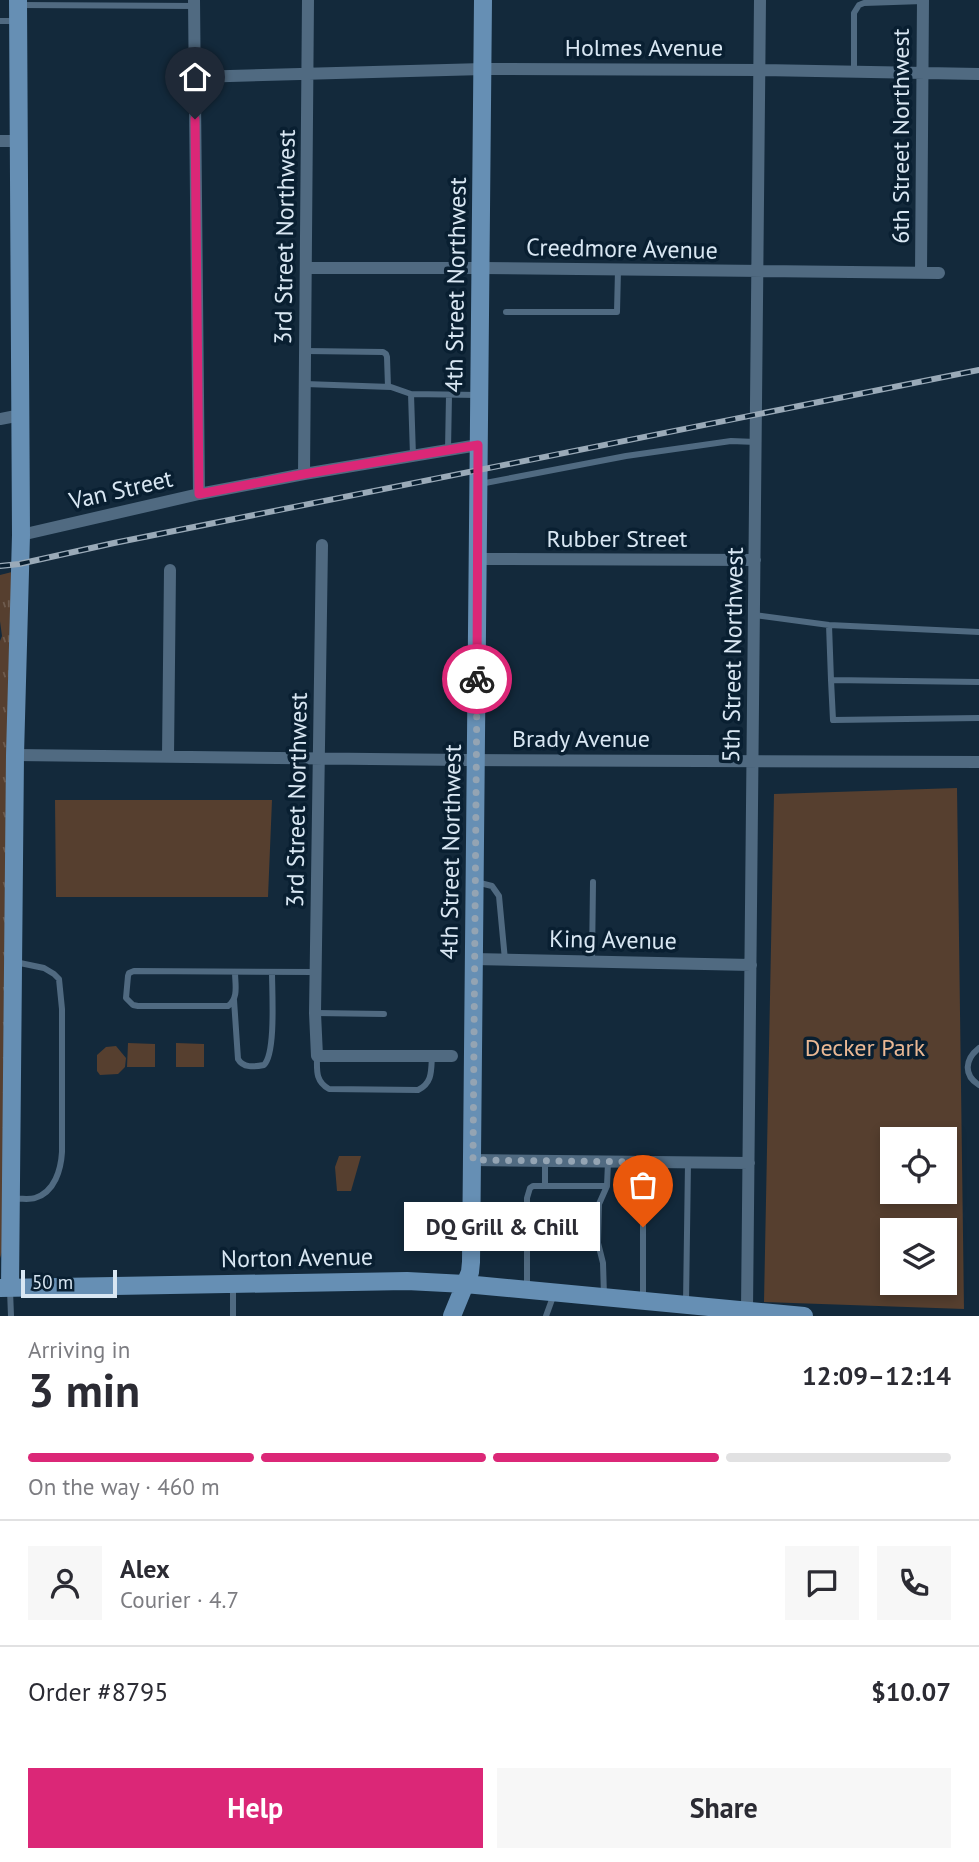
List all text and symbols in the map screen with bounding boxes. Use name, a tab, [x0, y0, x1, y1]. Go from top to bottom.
street label: 6th Street Northwest	[885, 28, 916, 244]
street label: Holmes Avenue	[565, 32, 723, 63]
pin	[165, 47, 225, 119]
icon: home	[176, 58, 214, 96]
street label: 3rd Street Northwest	[267, 129, 302, 345]
street label: 4th Street Northwest	[438, 177, 473, 393]
street label: Creedmore Avenue	[526, 231, 718, 266]
street label: Van Street	[65, 463, 176, 517]
street label: Rubber Street	[547, 523, 687, 554]
street label: 5th Street Northwest	[715, 547, 750, 763]
courier	[442, 644, 512, 714]
icon: bike	[458, 660, 496, 698]
street label: 3rd Street Northwest	[279, 692, 314, 908]
street label: Brady Avenue	[512, 723, 650, 754]
street label: 4th Street Northwest	[433, 744, 468, 960]
street label: King Avenue	[549, 923, 677, 956]
park label: Decker Park	[805, 1032, 926, 1063]
map controls	[880, 1127, 957, 1295]
button: locate	[880, 1127, 957, 1204]
pin	[613, 1155, 673, 1227]
icon: bag	[624, 1166, 662, 1204]
callout: DQ Grill & Chill	[405, 1202, 601, 1252]
text: DQ Grill & Chill	[426, 1212, 578, 1241]
button: layers	[880, 1218, 957, 1295]
street label: Norton Avenue	[221, 1241, 373, 1274]
scale bar	[21, 1267, 117, 1299]
text: 50 m	[32, 1270, 73, 1294]
text: Arriving in	[28, 1335, 130, 1364]
text: 12:09–12:14	[802, 1359, 951, 1392]
text: 3 min	[28, 1360, 140, 1420]
text: On the way · 460 m	[28, 1472, 220, 1501]
button: person	[28, 1546, 102, 1620]
button: chat	[785, 1546, 859, 1620]
button: phone	[877, 1546, 951, 1620]
text: Alex	[120, 1552, 170, 1585]
text: Courier · 4.7	[120, 1585, 239, 1614]
text: Order #8795	[28, 1675, 168, 1708]
text: $10.07	[871, 1675, 951, 1708]
button: Help	[28, 1768, 483, 1848]
button: Share	[497, 1768, 951, 1848]

